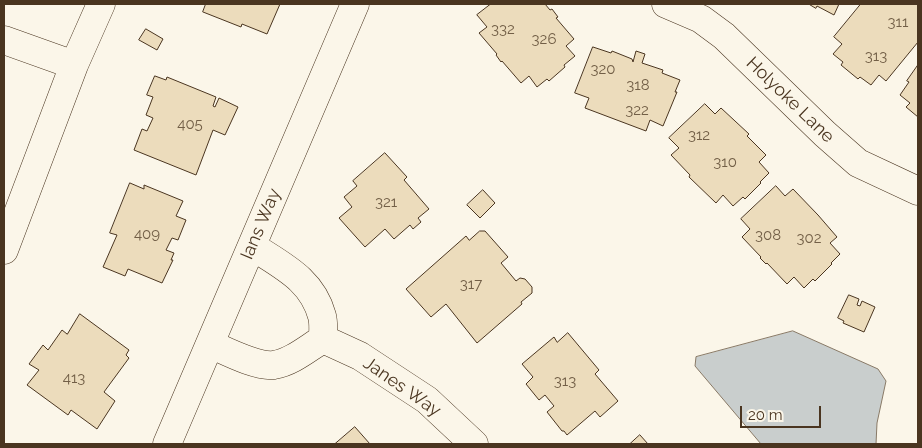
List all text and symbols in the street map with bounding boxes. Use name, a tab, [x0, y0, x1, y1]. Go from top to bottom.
house number: 311	[888, 13, 908, 31]
house number: 332	[491, 20, 515, 38]
house number: 326	[532, 30, 556, 48]
house number: 313	[865, 47, 887, 65]
street label: Holyoke Lane	[741, 53, 839, 147]
house number: 320	[590, 60, 616, 78]
house number: 318	[626, 76, 650, 94]
house number: 322	[625, 101, 649, 119]
house number: 405	[177, 115, 203, 133]
house number: 312	[688, 126, 710, 144]
house number: 310	[713, 153, 737, 171]
street label: Ians Way	[236, 185, 286, 263]
house number: 321	[375, 193, 397, 211]
house number: 409	[134, 225, 160, 243]
house number: 308	[755, 226, 781, 244]
house number: 302	[796, 229, 822, 247]
house number: 317	[460, 275, 482, 293]
street label: Janes Way	[359, 352, 445, 422]
house number: 413	[63, 369, 85, 387]
house number: 313	[554, 372, 576, 390]
scale bar	[742, 396, 823, 428]
text: 20 m	[748, 406, 783, 424]

